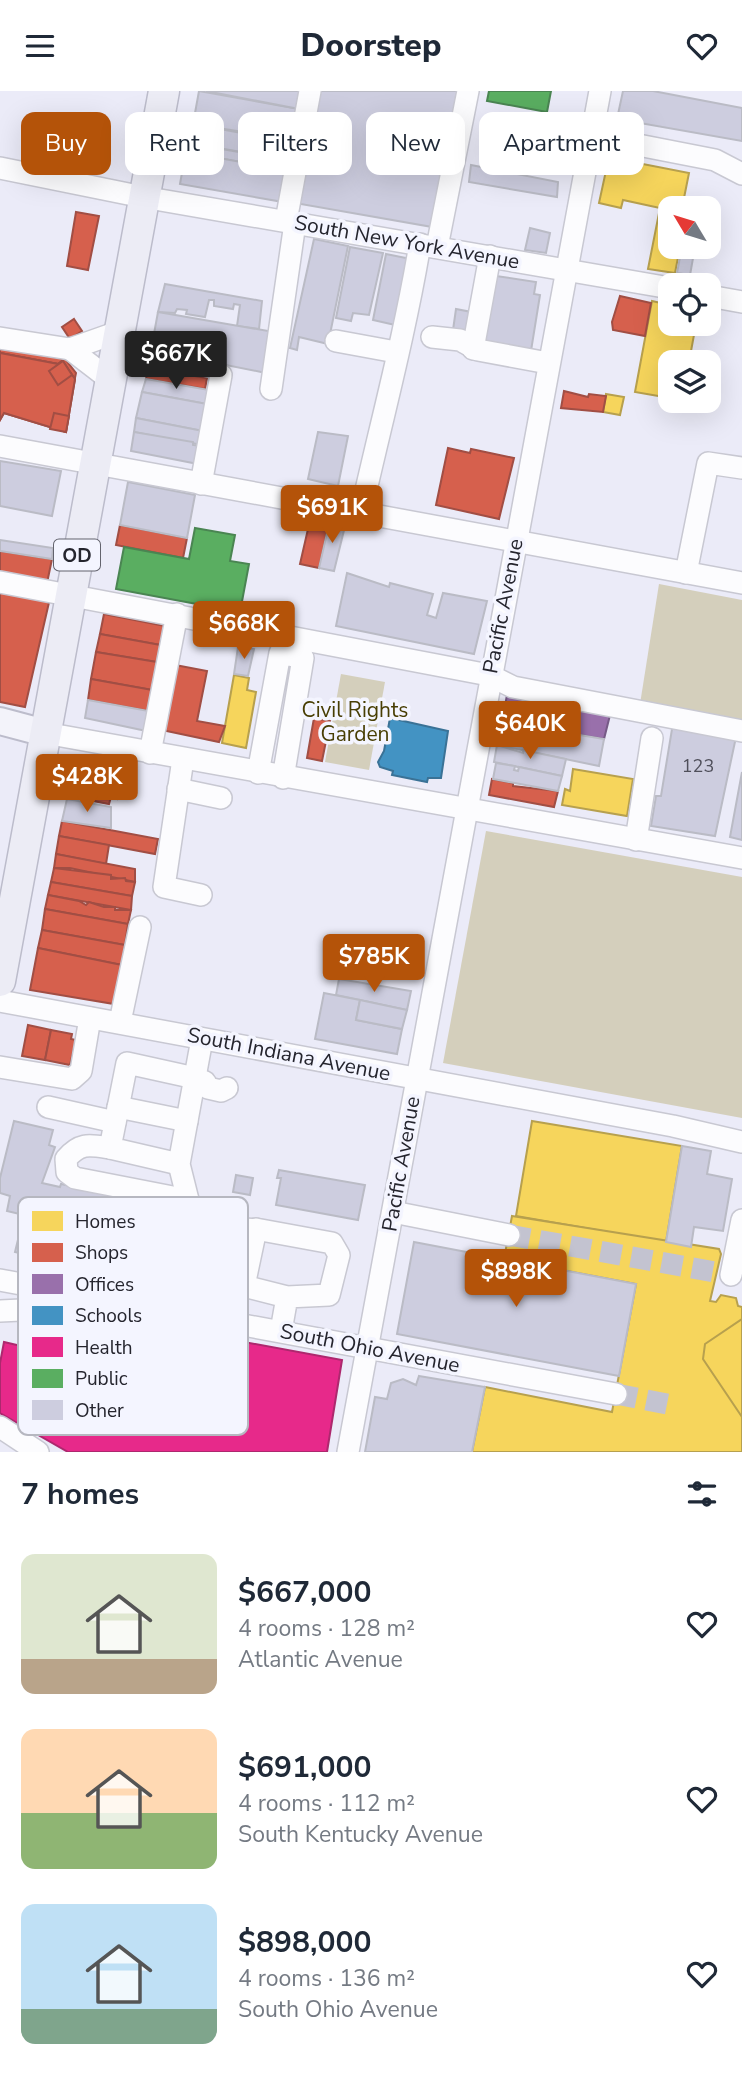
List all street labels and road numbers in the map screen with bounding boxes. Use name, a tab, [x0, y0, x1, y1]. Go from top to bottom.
street label: South New York Avenue	[292, 208, 522, 276]
street label: Pacific Avenue	[476, 536, 530, 676]
road number: OD	[54, 540, 100, 571]
street label: South Indiana Avenue	[185, 1021, 393, 1087]
street label: Pacific Avenue	[375, 1094, 427, 1234]
street label: South Ohio Avenue	[278, 1317, 462, 1379]

